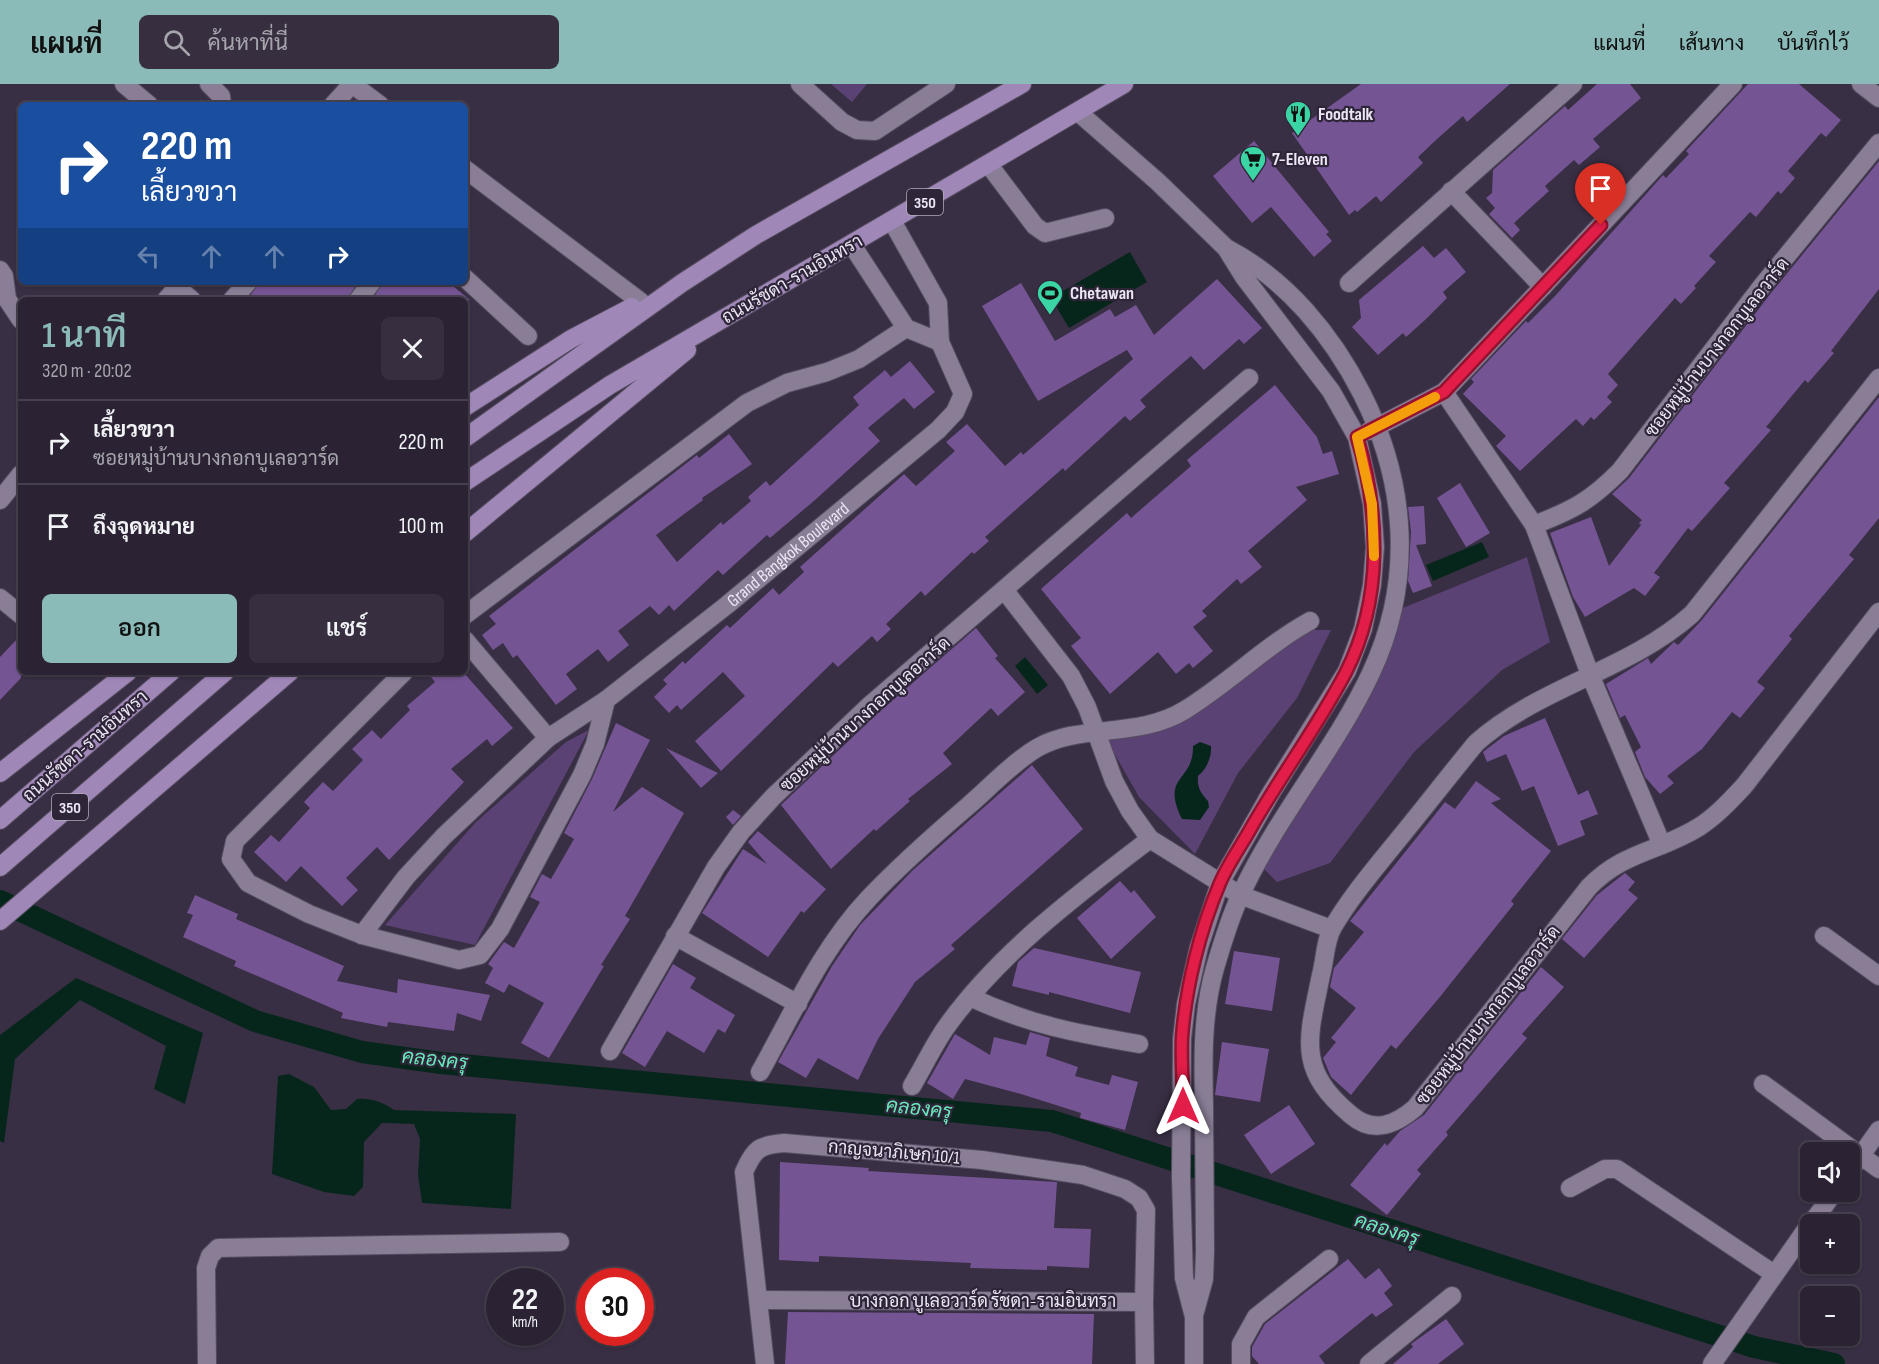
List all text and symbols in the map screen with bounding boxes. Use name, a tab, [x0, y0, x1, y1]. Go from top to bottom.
search box	[139, 15, 559, 69]
icon: search	[160, 26, 193, 59]
text: แผนที่	[30, 28, 103, 61]
text: ค้นหาที่นี่	[208, 30, 288, 57]
text: แผนที่	[1593, 31, 1646, 56]
text: เส้นทาง	[1679, 31, 1744, 56]
text: บันทึกไว้	[1777, 31, 1849, 56]
restaurant icon: Foodtalk	[1283, 99, 1313, 137]
place label: Foodtalk	[1318, 104, 1374, 125]
text: 220 m	[141, 121, 232, 172]
icon: right	[42, 126, 120, 204]
supermarket icon: 7-Eleven	[1238, 144, 1268, 182]
place label: 7-Eleven	[1272, 149, 1328, 170]
pin	[1575, 163, 1626, 225]
icon: arrive	[1584, 172, 1617, 205]
text: เลี้ยวขวา	[141, 177, 237, 209]
road number: 350	[907, 189, 943, 215]
street label: ถนนรัชดา-รามอินทรา	[718, 230, 866, 328]
icon: left	[132, 240, 165, 273]
icon: ahead	[195, 240, 228, 273]
icon: ahead	[258, 240, 291, 273]
icon: right	[321, 240, 354, 273]
street label: ซอยหมู่บ้านบางกอกบูเลอวาร์ด	[1639, 252, 1795, 442]
sports icon: Chetawan	[1035, 278, 1065, 316]
place label: Chetawan	[1070, 283, 1134, 304]
text: 1 นาที	[42, 315, 127, 358]
button: close	[381, 317, 444, 380]
text: 320 m · 20:02	[42, 359, 132, 383]
text: เลี้ยวขวา	[93, 417, 175, 444]
icon: right	[42, 426, 75, 459]
text: 220 m	[398, 429, 444, 456]
text: ซอยหมู่บ้านบางกอกบูเลอวาร์ด	[93, 447, 339, 471]
street label: Grand Bangkok Boulevard	[723, 498, 854, 612]
icon: arrive	[42, 510, 75, 543]
text: 100 m	[399, 513, 444, 540]
text: ถึงจุดหมาย	[93, 514, 195, 541]
button: ออก	[42, 594, 237, 663]
button: แชร์	[249, 594, 444, 663]
street label: ซอยหมู่บ้านบางกอกบูเลอวาร์ด	[774, 630, 956, 798]
street label: ถนนรัชดา-รามอินทรา	[18, 686, 152, 806]
road number: 350	[52, 794, 88, 820]
street label: ซอยหมู่บ้านบางกอกบูเลอวาร์ด	[1410, 920, 1566, 1110]
water label: คลองครุ	[401, 1045, 470, 1077]
position arrow	[1151, 1074, 1215, 1138]
water label: คลองครุ	[885, 1094, 954, 1126]
street label: กาญจนาภิเษก 10/1	[827, 1135, 961, 1169]
map controls	[1800, 1142, 1860, 1346]
button: sound	[1800, 1142, 1860, 1202]
water label: คลองครุ	[1351, 1208, 1423, 1253]
button: +	[1800, 1214, 1860, 1274]
speed limit sign: 30	[576, 1268, 654, 1346]
text: 22	[512, 1282, 538, 1318]
button: −	[1800, 1286, 1860, 1346]
street label: บางกอก บูเลอวาร์ด รัชดา-รามอินทรา	[850, 1288, 1116, 1314]
text: km/h	[512, 1313, 538, 1332]

